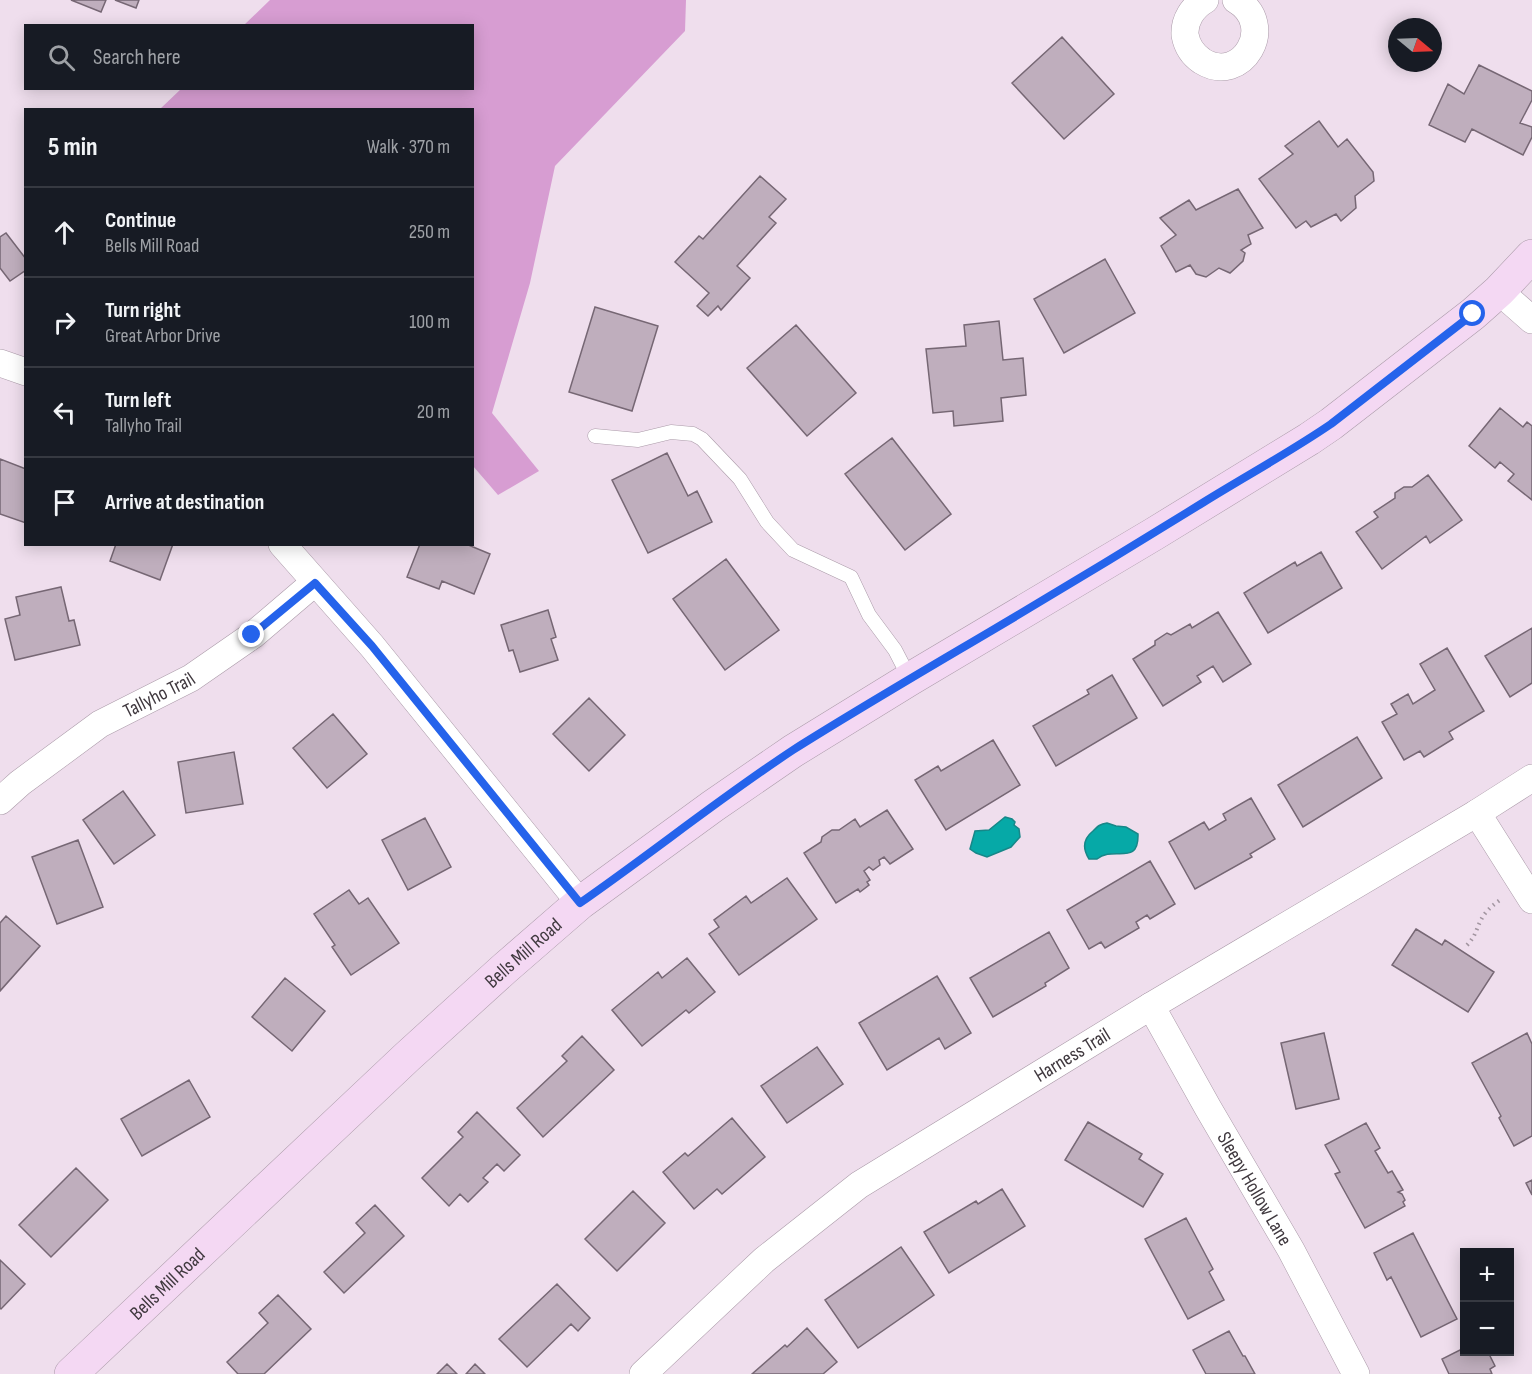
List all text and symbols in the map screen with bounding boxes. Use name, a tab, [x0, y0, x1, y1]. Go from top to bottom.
north arrow	[1388, 18, 1442, 72]
search box	[24, 24, 474, 90]
icon: search	[45, 41, 78, 74]
text: Search here	[93, 44, 180, 71]
text: 5 min	[48, 132, 98, 163]
text: Walk · 370 m	[367, 135, 450, 159]
text: Continue	[105, 207, 176, 234]
icon: ahead	[48, 216, 81, 249]
text: 250 m	[409, 220, 450, 244]
text: Bells Mill Road	[105, 234, 199, 258]
text: Turn right	[105, 297, 181, 324]
route start	[1459, 300, 1485, 326]
icon: right	[48, 306, 81, 339]
text: 100 m	[409, 310, 450, 334]
text: Great Arbor Drive	[105, 324, 221, 348]
text: Turn left	[105, 387, 171, 414]
icon: left	[48, 396, 81, 429]
text: 20 m	[417, 400, 450, 424]
text: Tallyho Trail	[105, 414, 182, 438]
icon: arrive	[48, 486, 81, 519]
text: Arrive at destination	[105, 489, 264, 516]
route end	[238, 621, 264, 647]
street label: Tallyho Trail	[119, 668, 200, 723]
street label: Bells Mill Road	[480, 913, 567, 993]
street label: Harness Trail	[1030, 1023, 1115, 1088]
street label: Sleepy Hollow Lane	[1212, 1128, 1297, 1250]
street label: Bells Mill Road	[125, 1243, 210, 1325]
map controls	[1460, 1248, 1514, 1356]
button: +	[1460, 1248, 1514, 1302]
button: −	[1460, 1302, 1514, 1356]

